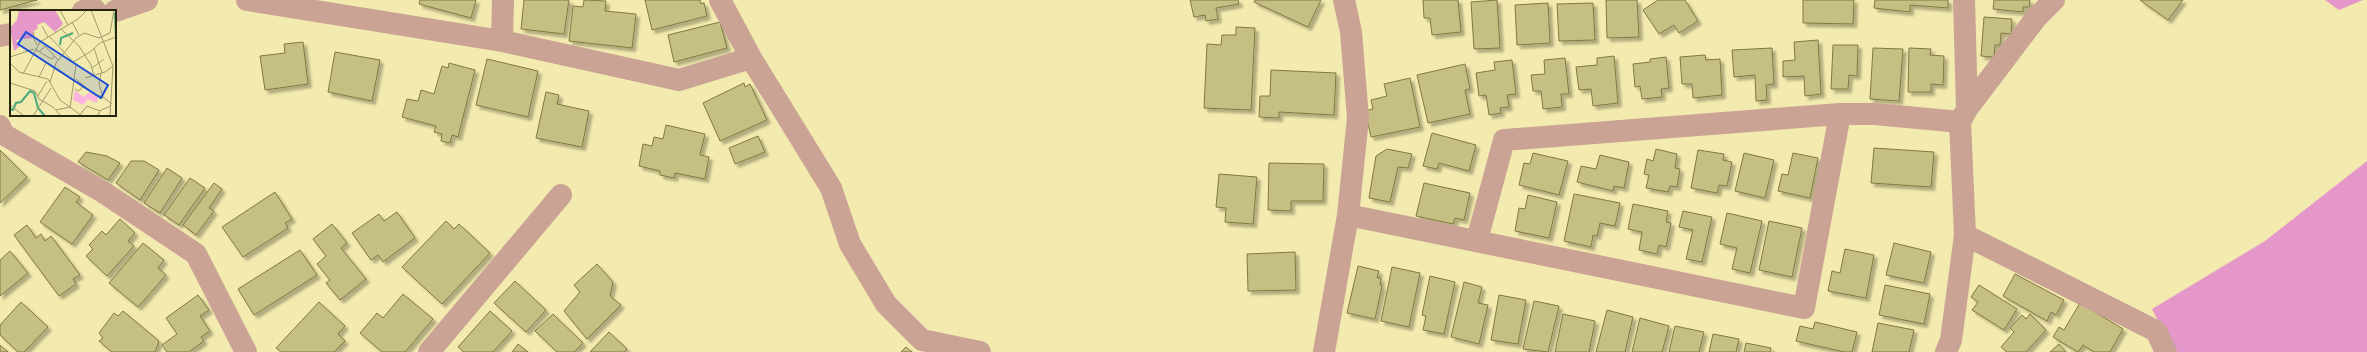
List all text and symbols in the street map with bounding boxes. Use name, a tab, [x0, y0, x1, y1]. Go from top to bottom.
inset map	[10, 10, 116, 116]

